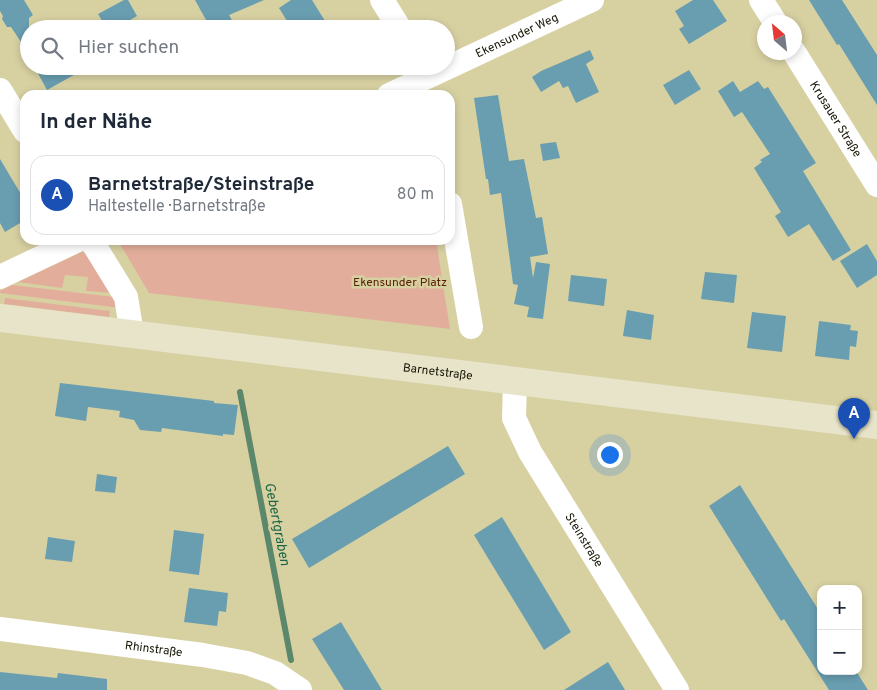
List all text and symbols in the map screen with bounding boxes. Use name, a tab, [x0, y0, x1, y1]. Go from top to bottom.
street label: Ekensunder Weg	[473, 10, 561, 62]
north arrow	[757, 15, 802, 60]
search box	[20, 20, 455, 75]
icon: search	[38, 34, 66, 62]
text: Hier suchen	[78, 36, 179, 60]
street label: Krusauer Straße	[805, 78, 865, 161]
text: In der Nähe	[40, 109, 152, 136]
text: Barnetstraße/Steinstraße	[88, 173, 314, 197]
text: A	[51, 185, 63, 205]
text: 80 m	[397, 185, 434, 205]
text: Haltestelle · Barnetstraße	[88, 197, 266, 217]
park label: Ekensunder Platz	[353, 275, 447, 291]
street label: Barnetstraße	[402, 360, 473, 385]
pin: A	[838, 398, 870, 439]
your location	[597, 442, 623, 468]
water label: Gebertgraben	[260, 481, 293, 568]
street label: Steinstraße	[561, 510, 606, 571]
map controls	[817, 585, 862, 675]
button: +	[817, 585, 862, 630]
button: −	[817, 630, 862, 675]
street label: Rhinstraße	[124, 638, 183, 661]

